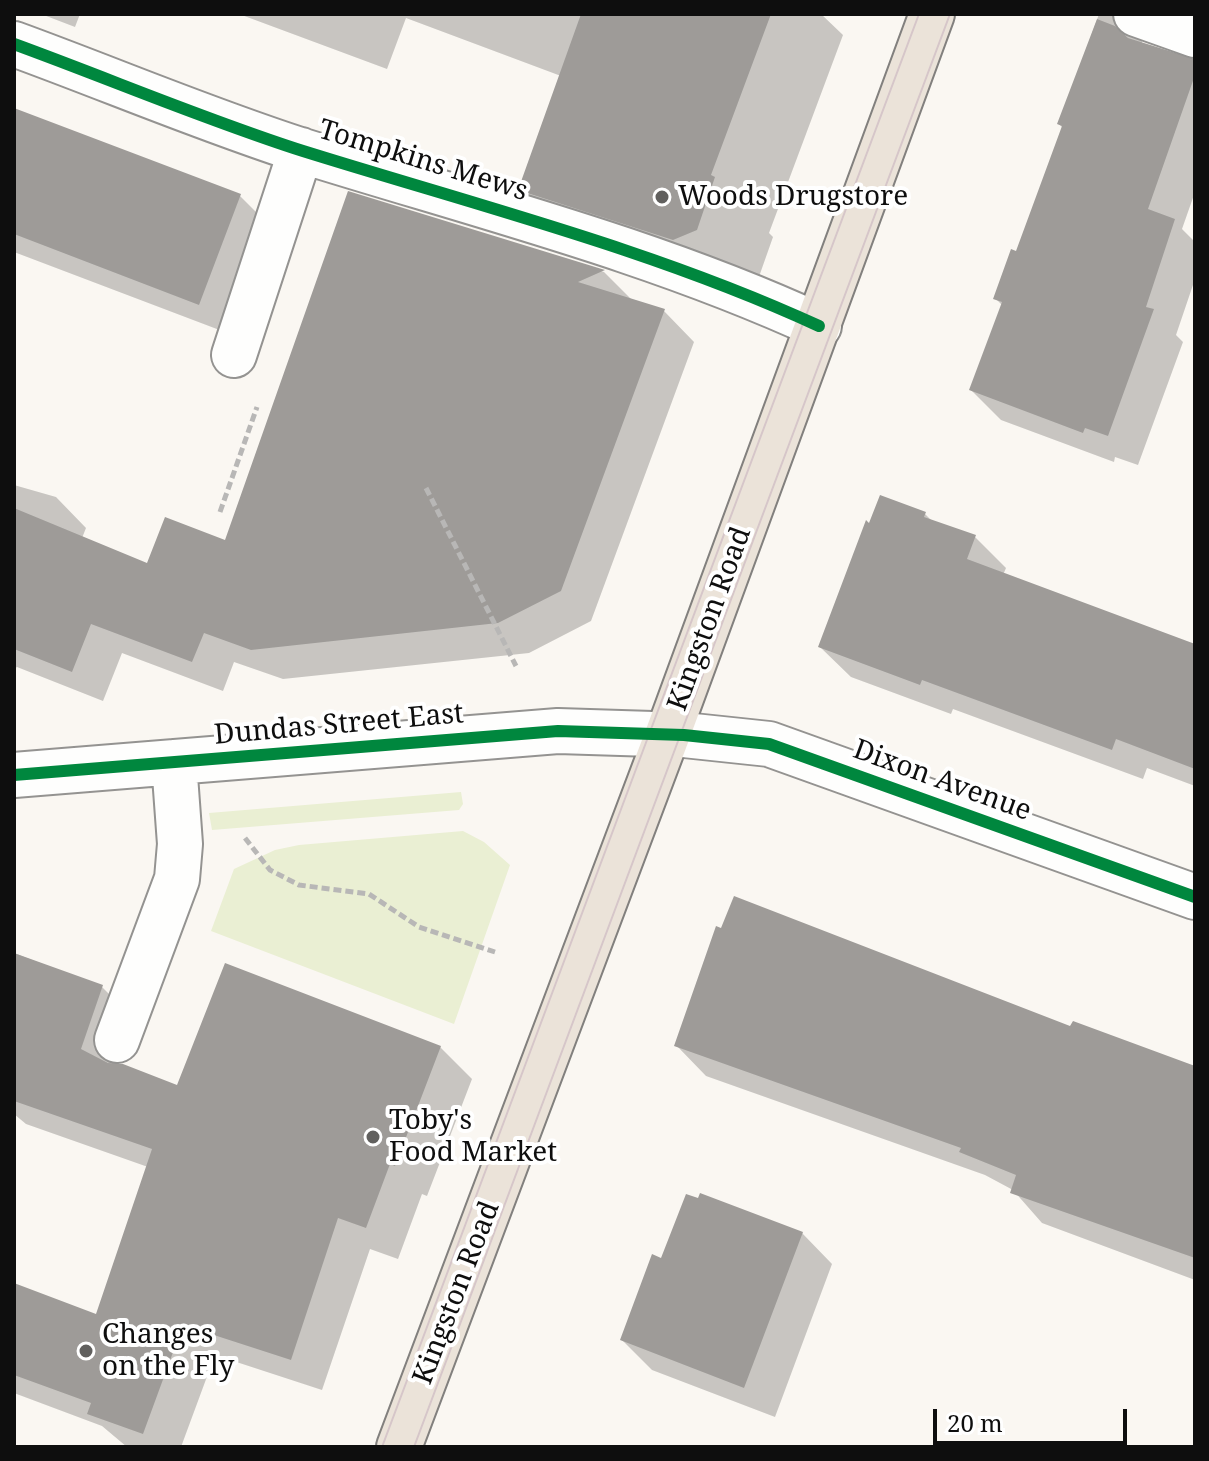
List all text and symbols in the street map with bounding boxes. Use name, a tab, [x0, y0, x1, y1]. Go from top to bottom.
street label: Tompkins Mews	[314, 113, 532, 209]
place label: Woods Drugstore	[678, 180, 908, 214]
marker: Woods Drugstore	[653, 188, 671, 206]
street label: Kingston Road	[661, 523, 759, 715]
street label: Dundas Street East	[213, 697, 465, 753]
street label: Dixon Avenue	[848, 733, 1036, 829]
place label: Toby's Food Market	[389, 1104, 557, 1170]
marker: Toby's Food Market	[364, 1128, 382, 1146]
street label: Kingston Road	[407, 1197, 507, 1389]
place label: Changes on the Fly	[102, 1318, 234, 1384]
marker: Changes on the Fly	[77, 1342, 95, 1360]
scale bar	[937, 1393, 1131, 1443]
text: 20 m	[947, 1406, 1003, 1439]

